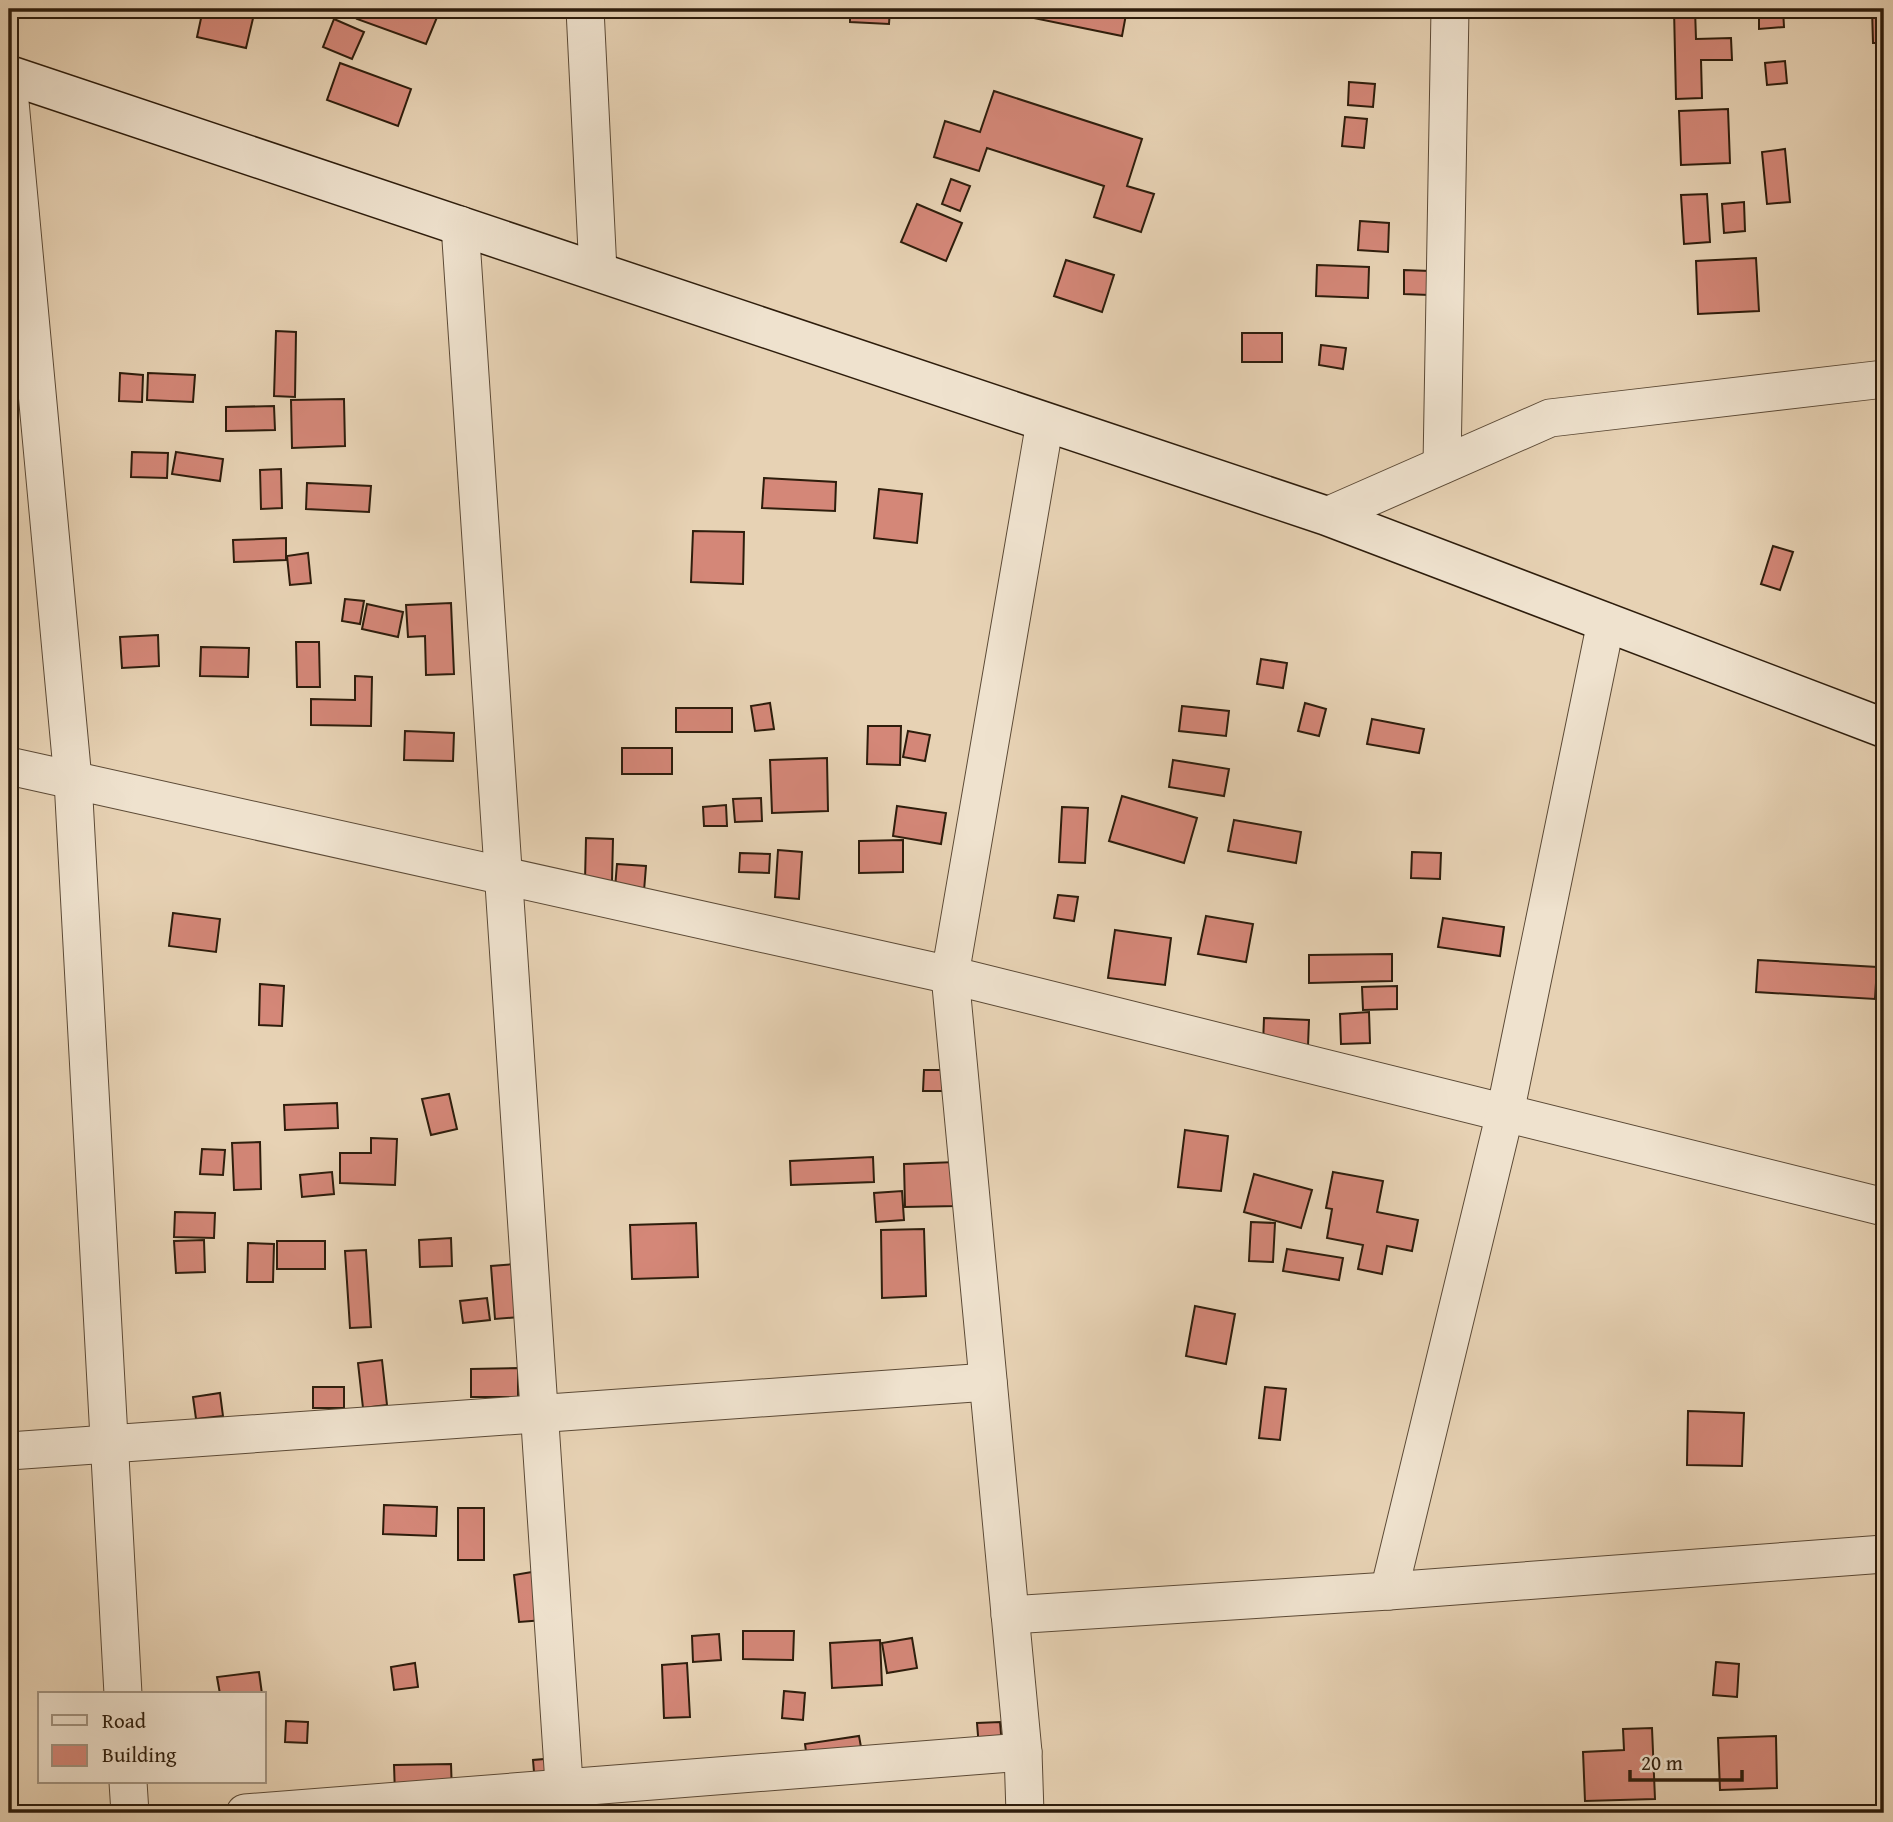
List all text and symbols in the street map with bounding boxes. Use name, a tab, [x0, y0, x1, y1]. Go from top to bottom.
legend	[38, 1692, 266, 1784]
text: Road	[102, 1705, 147, 1736]
scale bar	[1630, 1738, 1742, 1782]
text: Building	[102, 1739, 177, 1770]
text: 20 m	[1641, 1747, 1683, 1778]

